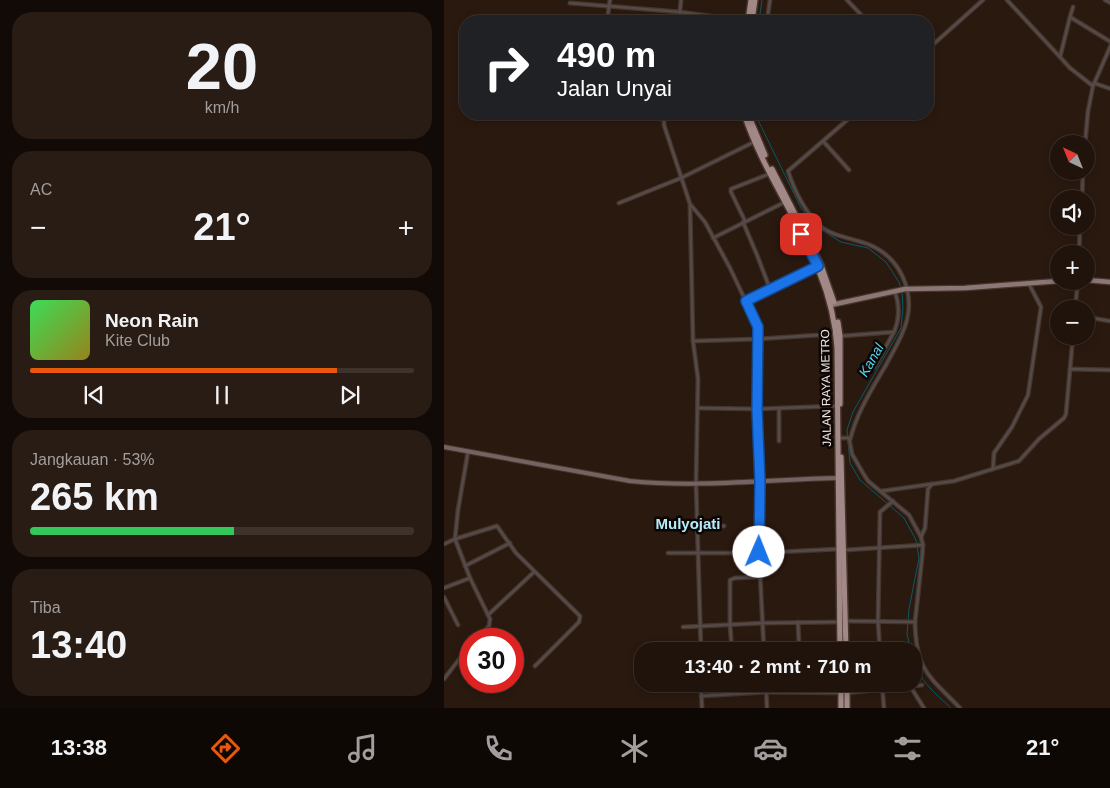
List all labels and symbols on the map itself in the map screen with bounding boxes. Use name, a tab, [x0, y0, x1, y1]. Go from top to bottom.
north arrow	[1050, 135, 1095, 180]
pin	[780, 213, 822, 255]
street label: JALAN RAYA METRO	[818, 329, 834, 447]
water label: Kanal	[855, 340, 887, 380]
district label: Mulyojati	[655, 515, 721, 532]
position arrow	[732, 525, 784, 577]
speed limit sign: 30	[459, 628, 524, 693]

